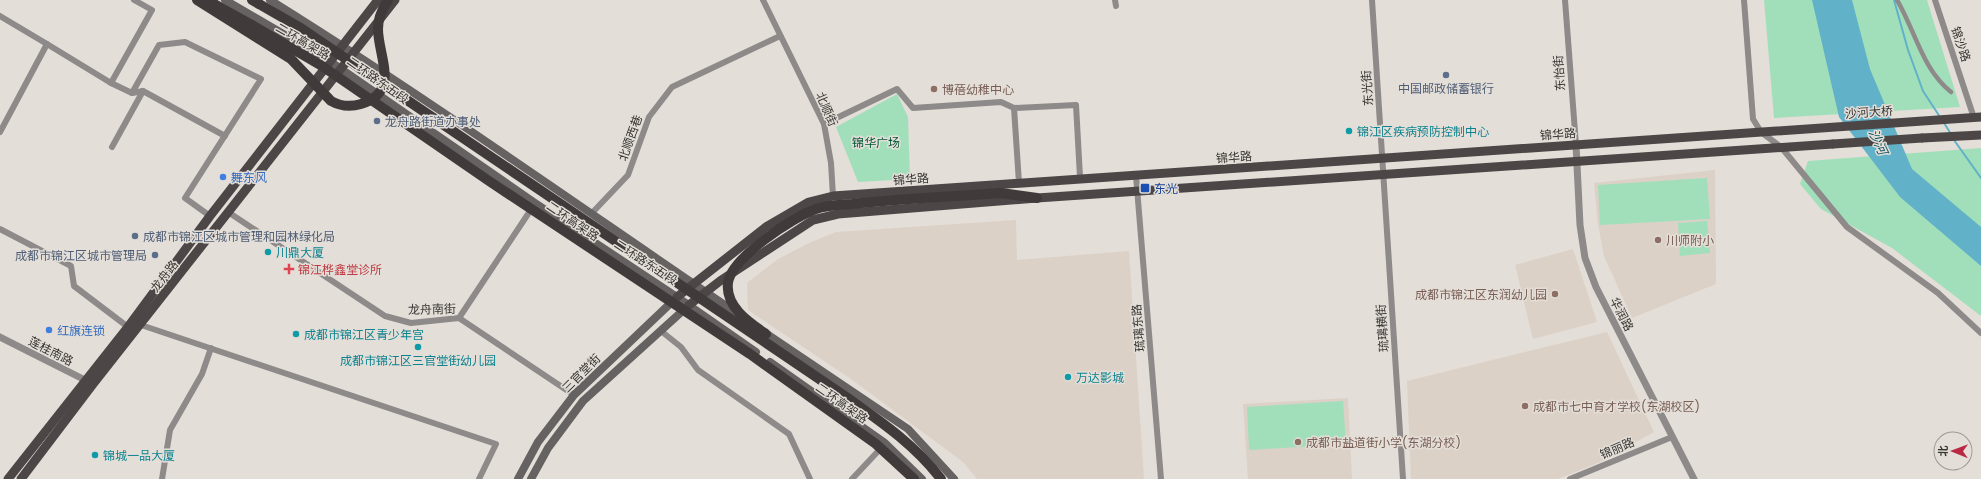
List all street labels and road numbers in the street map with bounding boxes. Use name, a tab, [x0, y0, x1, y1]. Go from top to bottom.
street label: 二环高架路	[273, 19, 333, 63]
street label: 锦沙路	[1947, 24, 1975, 64]
street label: 二环路东五段	[344, 52, 412, 108]
street label: 东怡街	[1549, 54, 1569, 92]
street label: 东光街	[1357, 69, 1377, 107]
street label: 北顺街	[812, 89, 842, 129]
street label: 沙河大桥	[1844, 102, 1894, 122]
street label: 北顺西巷	[614, 113, 646, 163]
street label: 锦华路	[1539, 124, 1577, 144]
street label: 锦华路	[1215, 147, 1253, 167]
street label: 锦华路	[892, 169, 930, 189]
street label: 二环高架路	[543, 197, 603, 245]
street label: 二环路东五段	[611, 235, 681, 289]
street label: 龙舟路	[146, 257, 182, 295]
street label: 华润路	[1606, 294, 1638, 334]
street label: 龙舟南街	[408, 300, 456, 318]
street label: 琉璃东路	[1127, 303, 1149, 353]
street label: 琉璃横街	[1372, 303, 1392, 353]
street label: 莲桂南路	[26, 333, 76, 369]
street label: 三官堂街	[558, 350, 604, 396]
street label: 二环高架路	[813, 379, 871, 427]
street label: 锦丽路	[1597, 433, 1637, 463]

